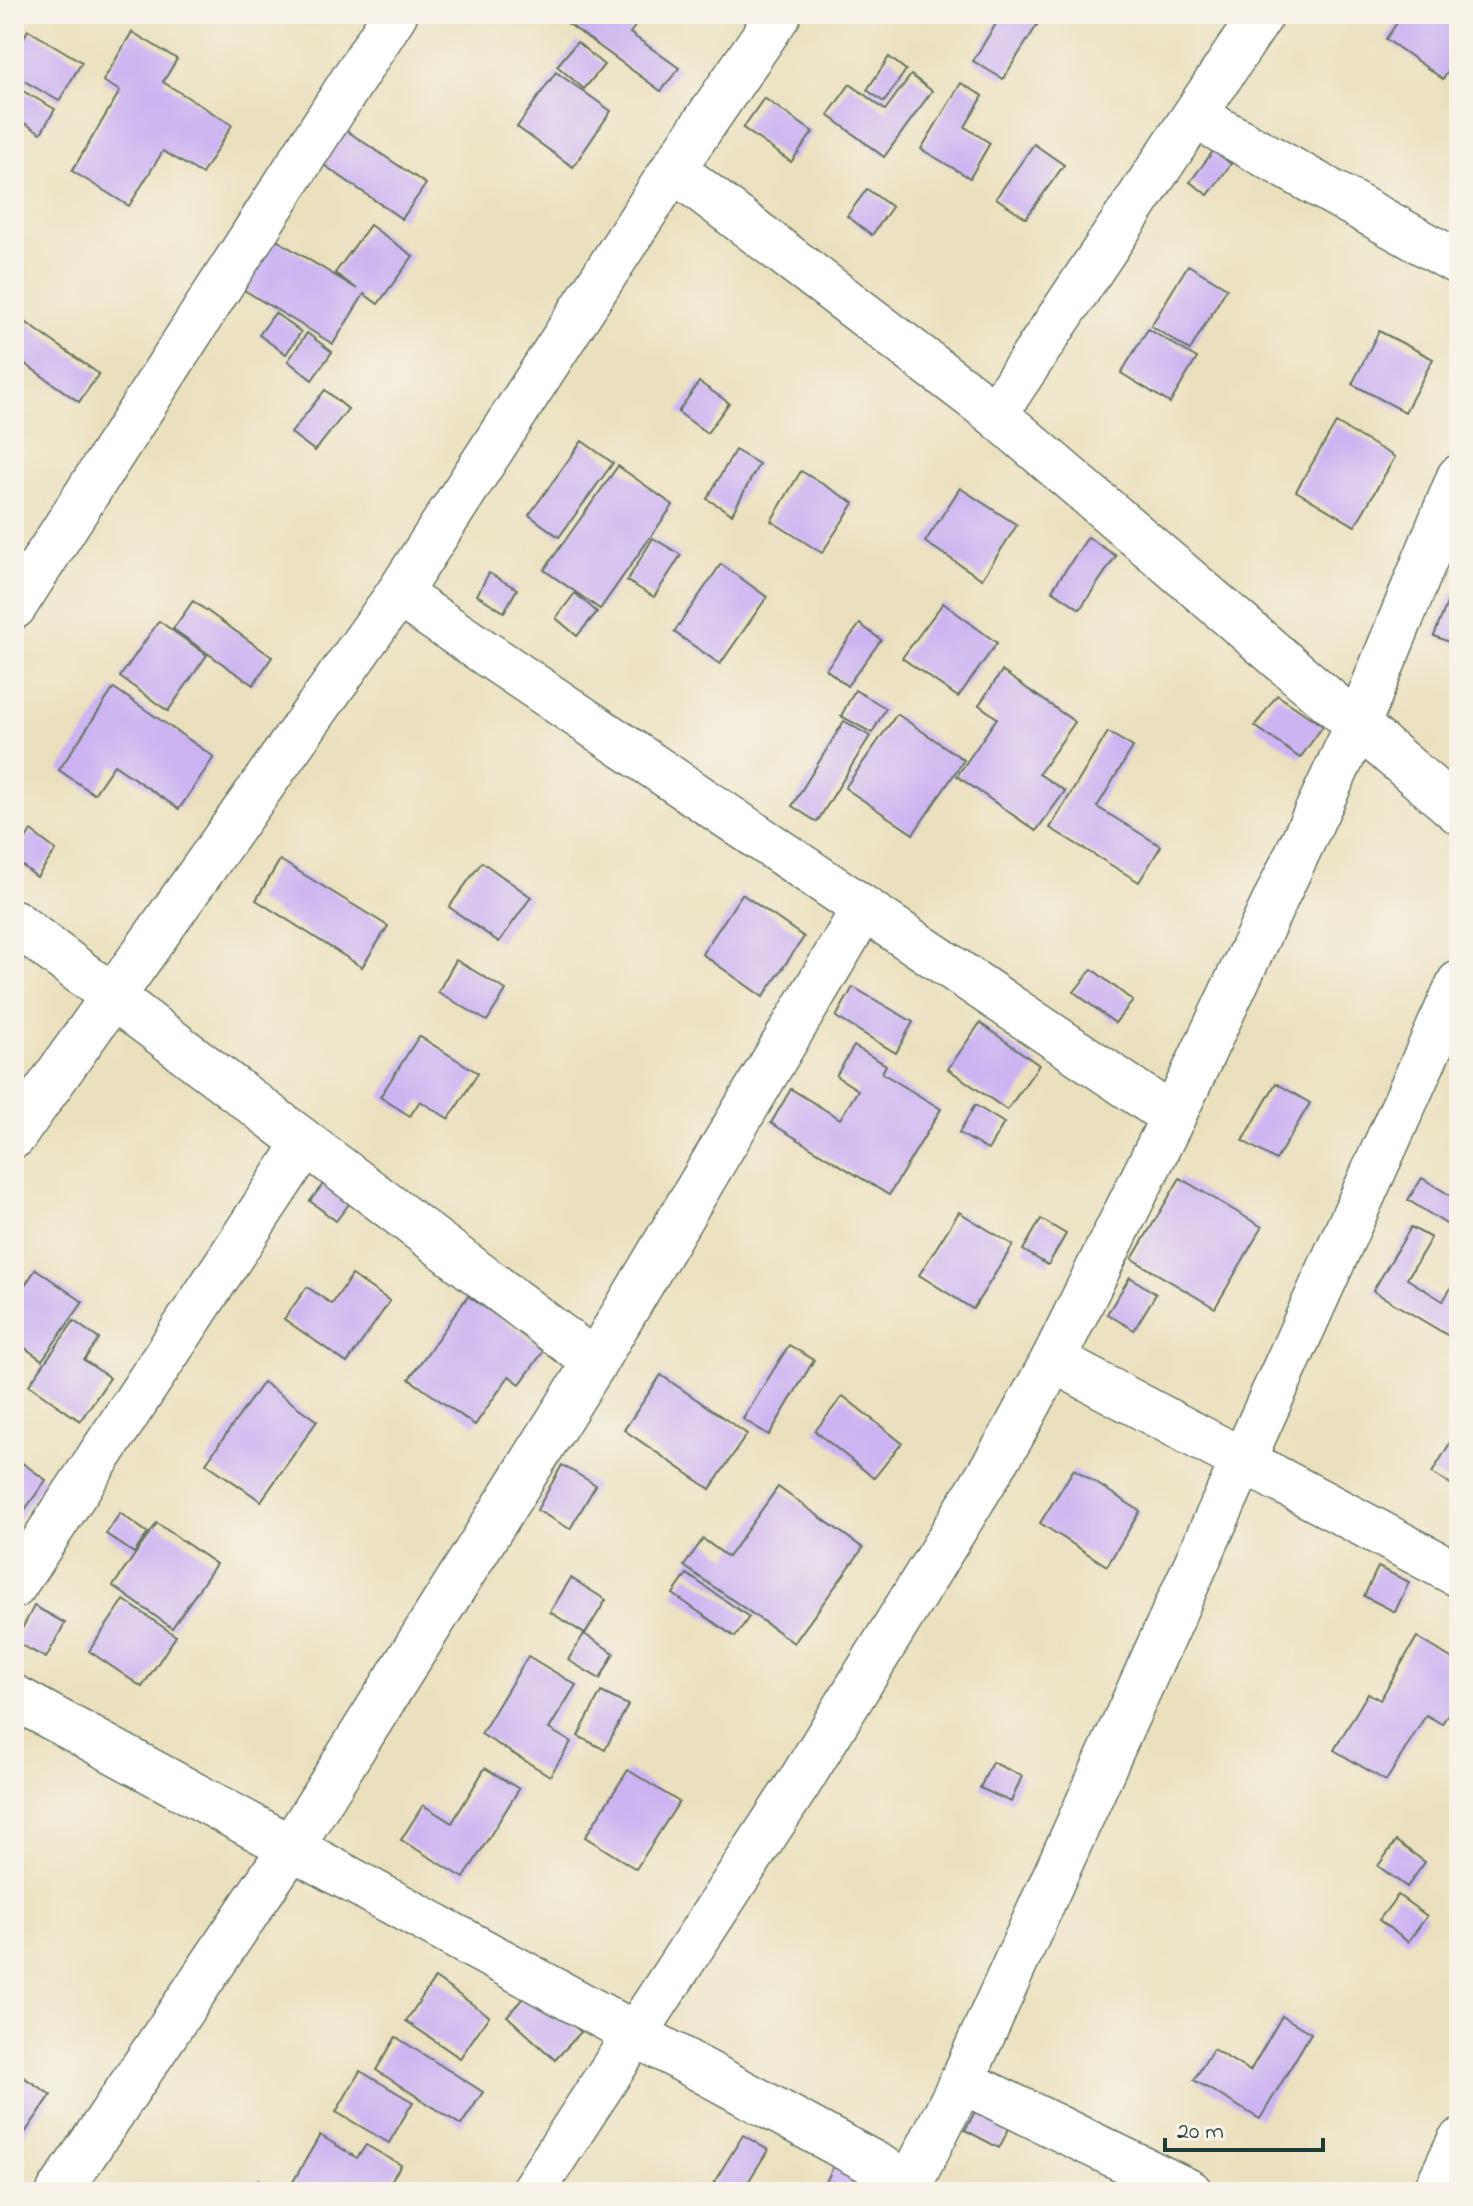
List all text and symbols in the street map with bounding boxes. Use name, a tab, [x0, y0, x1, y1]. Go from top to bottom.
scale bar	[1165, 2102, 1323, 2152]
text: 20 m	[1177, 2115, 1224, 2150]

